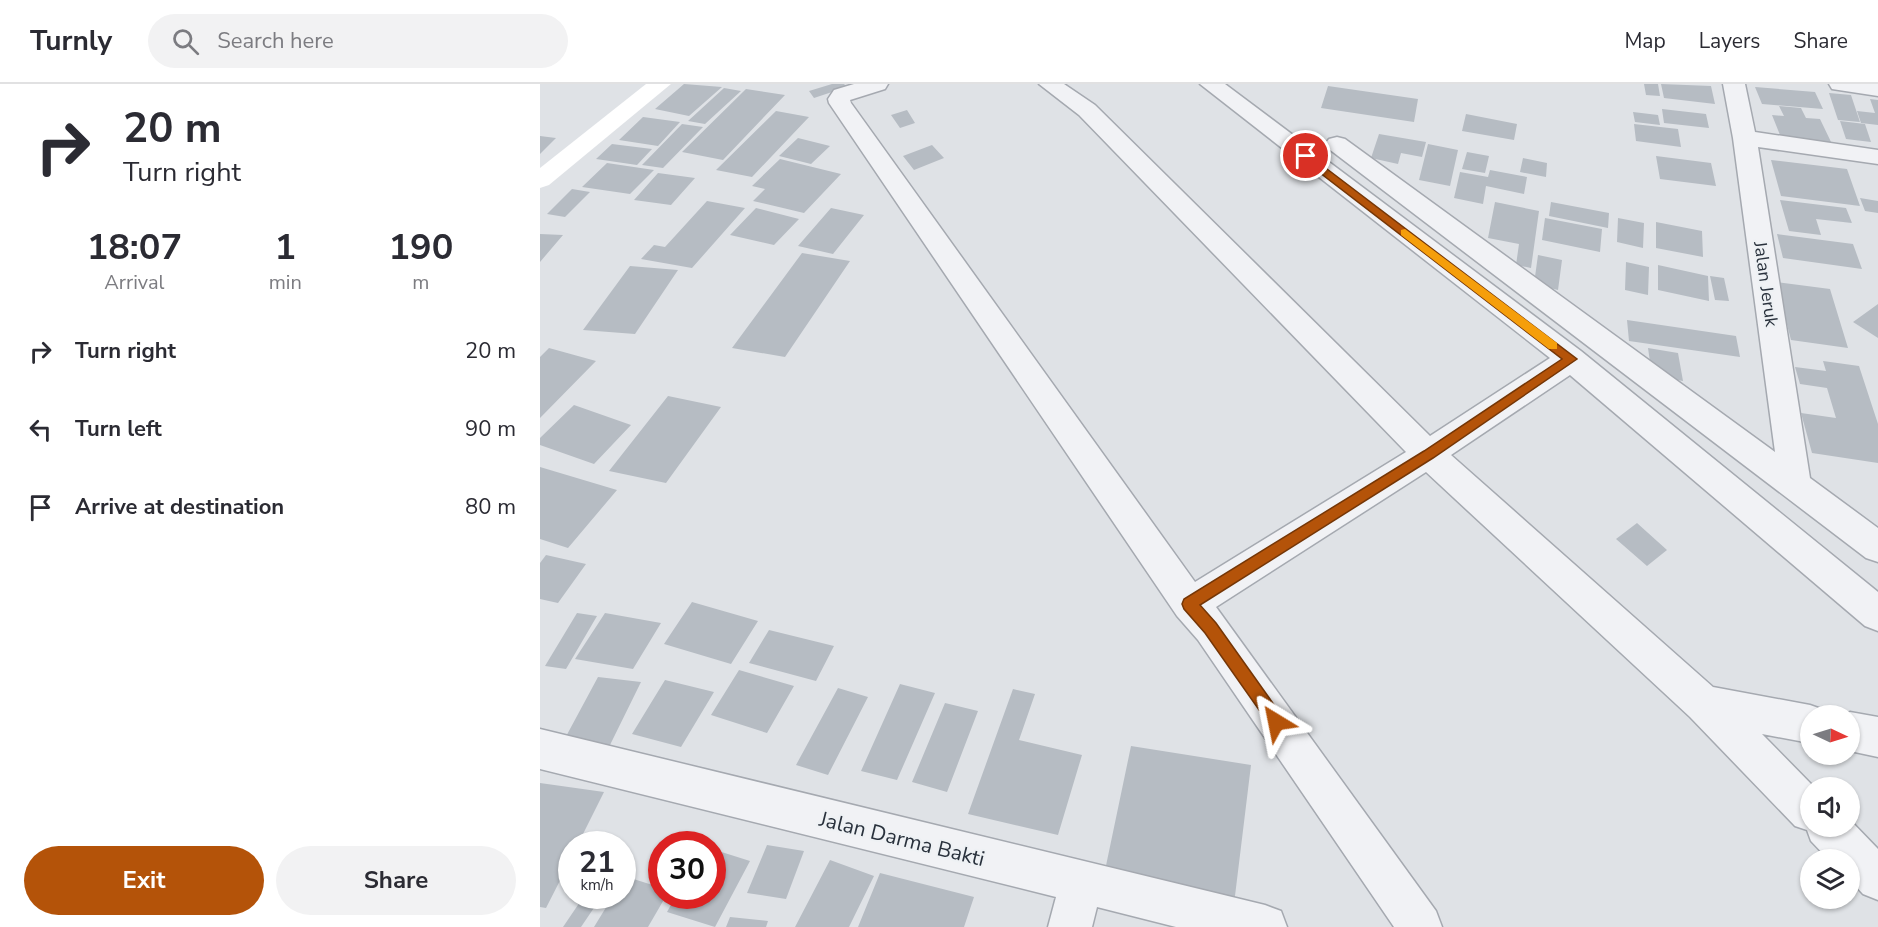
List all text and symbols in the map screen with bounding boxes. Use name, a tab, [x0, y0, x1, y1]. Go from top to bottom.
search box	[148, 14, 568, 68]
text: Turnly	[30, 22, 112, 60]
icon: search	[169, 25, 202, 58]
text: Search here	[217, 26, 334, 56]
text: Map	[1624, 27, 1666, 55]
text: Layers	[1699, 27, 1760, 55]
text: Share	[1793, 27, 1848, 55]
text: 20 m	[123, 100, 222, 157]
icon: right	[24, 108, 102, 186]
pin	[1280, 130, 1331, 181]
icon: arrive	[1289, 139, 1322, 172]
text: Turn right	[123, 154, 241, 191]
text: 18:07	[87, 223, 182, 272]
text: 1	[274, 223, 296, 272]
text: 190	[388, 223, 453, 272]
street label: Jalan Jeruk	[1748, 239, 1784, 329]
text: Arrival	[104, 269, 164, 296]
text: min	[269, 269, 302, 296]
text: m	[412, 269, 429, 296]
icon: right	[24, 335, 57, 368]
text: Turn right	[75, 336, 176, 366]
text: 20 m	[465, 336, 516, 366]
icon: left	[24, 413, 57, 446]
text: Turn left	[75, 414, 162, 444]
text: 90 m	[465, 414, 516, 444]
icon: arrive	[24, 491, 57, 524]
text: Arrive at destination	[75, 492, 284, 522]
text: 80 m	[465, 492, 516, 522]
position arrow	[1244, 690, 1308, 754]
north arrow	[1800, 705, 1860, 765]
map controls	[1800, 705, 1860, 909]
button: sound	[1800, 777, 1860, 837]
street label: Jalan Darma Bakti	[816, 805, 987, 873]
speed limit sign: 30	[648, 831, 726, 909]
text: 21	[579, 842, 615, 883]
button: Exit	[24, 846, 264, 915]
button: Share	[276, 846, 516, 915]
button: layers	[1800, 849, 1860, 909]
text: km/h	[580, 875, 614, 895]

